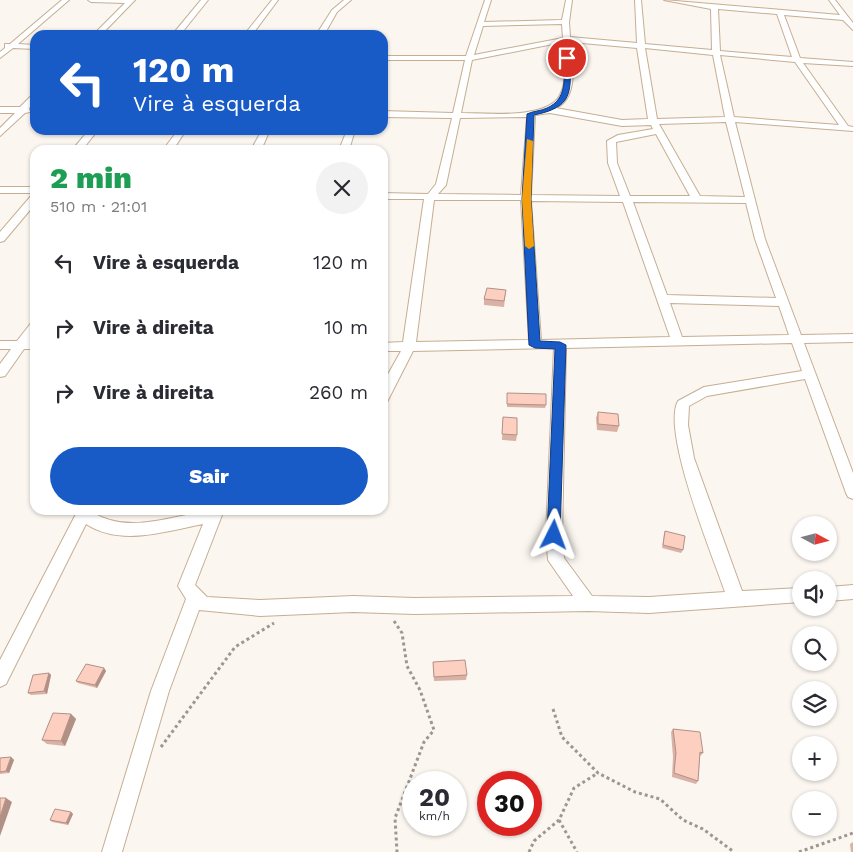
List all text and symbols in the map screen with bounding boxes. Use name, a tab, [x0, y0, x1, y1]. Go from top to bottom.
pin	[546, 37, 588, 79]
icon: arrive	[553, 44, 581, 72]
text: 120 m	[133, 49, 234, 91]
icon: left	[50, 50, 115, 115]
text: Vire à esquerda	[133, 91, 301, 116]
text: 2 min	[50, 160, 132, 195]
button: close	[316, 162, 368, 214]
text: 510 m · 21:01	[50, 197, 147, 216]
icon: left	[50, 249, 78, 277]
text: Vire à esquerda	[93, 251, 239, 274]
text: 120 m	[313, 251, 368, 274]
icon: right	[50, 314, 78, 342]
text: Vire à direita	[93, 316, 214, 339]
text: 10 m	[324, 316, 368, 339]
icon: right	[50, 379, 78, 407]
text: Vire à direita	[93, 381, 214, 404]
text: 260 m	[309, 381, 368, 404]
button: Sair	[50, 447, 368, 505]
position arrow	[527, 508, 579, 560]
north arrow	[792, 516, 838, 561]
map controls	[792, 516, 837, 836]
button: sound	[792, 571, 837, 616]
button: search	[792, 626, 837, 671]
button: layers	[792, 681, 837, 726]
button: +	[792, 736, 837, 781]
speed limit sign: 30	[477, 771, 542, 836]
text: 20	[419, 783, 450, 812]
button: −	[792, 791, 837, 836]
text: km/h	[419, 809, 450, 823]

